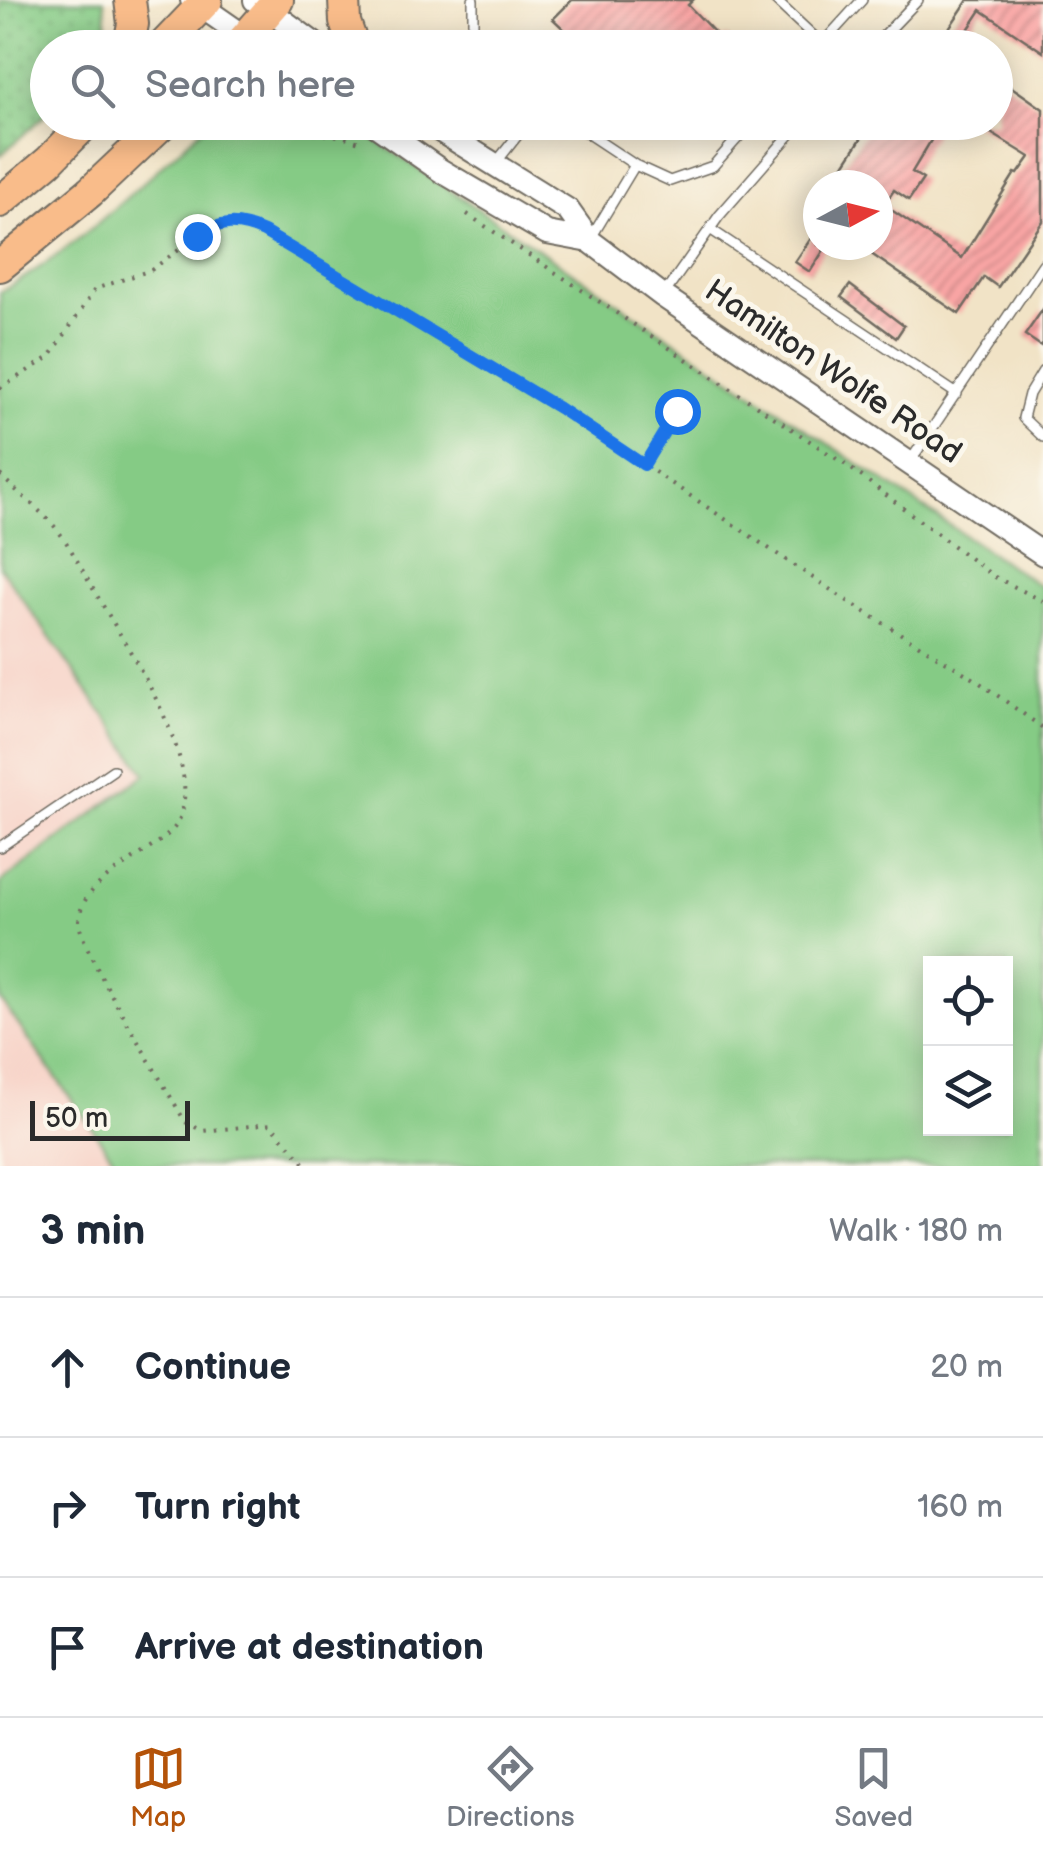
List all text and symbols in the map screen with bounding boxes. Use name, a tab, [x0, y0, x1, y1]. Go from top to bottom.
search box	[30, 30, 1013, 140]
icon: search	[65, 58, 120, 113]
text: Search here	[145, 63, 356, 108]
north arrow	[803, 170, 893, 260]
route end	[175, 214, 221, 260]
street label: Hamilton Wolfe Road	[697, 272, 969, 472]
route start	[655, 389, 701, 435]
map controls	[923, 956, 1013, 1136]
button: locate	[923, 956, 1013, 1046]
button: layers	[923, 1046, 1013, 1136]
scale bar	[30, 1096, 190, 1140]
text: 50 m	[45, 1102, 108, 1135]
text: 3 min	[40, 1206, 145, 1257]
text: Walk · 180 m	[829, 1212, 1003, 1251]
icon: ahead	[40, 1340, 95, 1395]
text: Continue	[135, 1345, 291, 1390]
text: 20 m	[930, 1348, 1003, 1387]
icon: right	[40, 1480, 95, 1535]
text: Turn right	[135, 1485, 300, 1530]
text: 160 m	[917, 1488, 1003, 1527]
icon: arrive	[40, 1620, 95, 1675]
text: Arrive at destination	[135, 1625, 484, 1670]
tab: Map	[130, 1741, 186, 1834]
tab: Directions	[446, 1741, 575, 1834]
tab: Saved	[835, 1741, 913, 1834]

